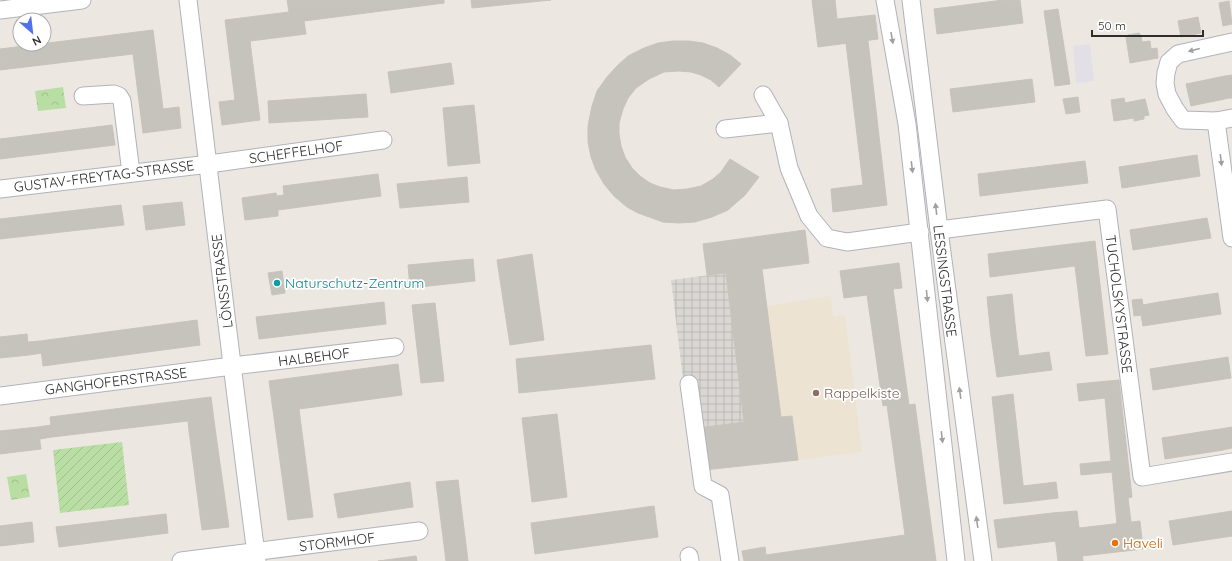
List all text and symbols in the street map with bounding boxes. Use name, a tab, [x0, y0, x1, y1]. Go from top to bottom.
north arrow	[12, 12, 52, 52]
scale bar	[1092, 12, 1203, 38]
text: 50 m	[1098, 18, 1126, 33]
one-way arrow	[889, 32, 895, 44]
text: N	[30, 33, 44, 49]
one-way arrow	[1188, 47, 1200, 53]
street label: SCHEFFELHOF	[248, 136, 344, 168]
one-way arrow	[1218, 154, 1224, 166]
street label: GUSTAV-FREYTAG-STRASSE	[13, 156, 195, 196]
one-way arrow	[909, 161, 915, 173]
one-way arrow	[933, 203, 939, 215]
street label: LESSINGSTRASSE	[929, 224, 961, 338]
street label: LÖNSSTRASSE	[207, 233, 237, 329]
street label: TUCHOLSKYSTRASSE	[1102, 234, 1136, 374]
place label: Naturschutz-Zentrum	[285, 274, 424, 292]
marker: Naturschutz-Zentrum	[272, 278, 282, 288]
one-way arrow	[923, 290, 930, 302]
street label: HALBEHOF	[277, 344, 351, 370]
street label: GANGHOFERSTRASSE	[44, 363, 188, 399]
place label: Rappelkiste	[824, 384, 900, 402]
one-way arrow	[957, 387, 963, 400]
marker: Rappelkiste	[811, 388, 821, 398]
one-way arrow	[938, 430, 945, 443]
one-way arrow	[974, 516, 981, 528]
street label: STORMHOF	[298, 528, 376, 556]
place label: Haveli	[1123, 534, 1163, 552]
marker: Haveli	[1110, 538, 1120, 548]

